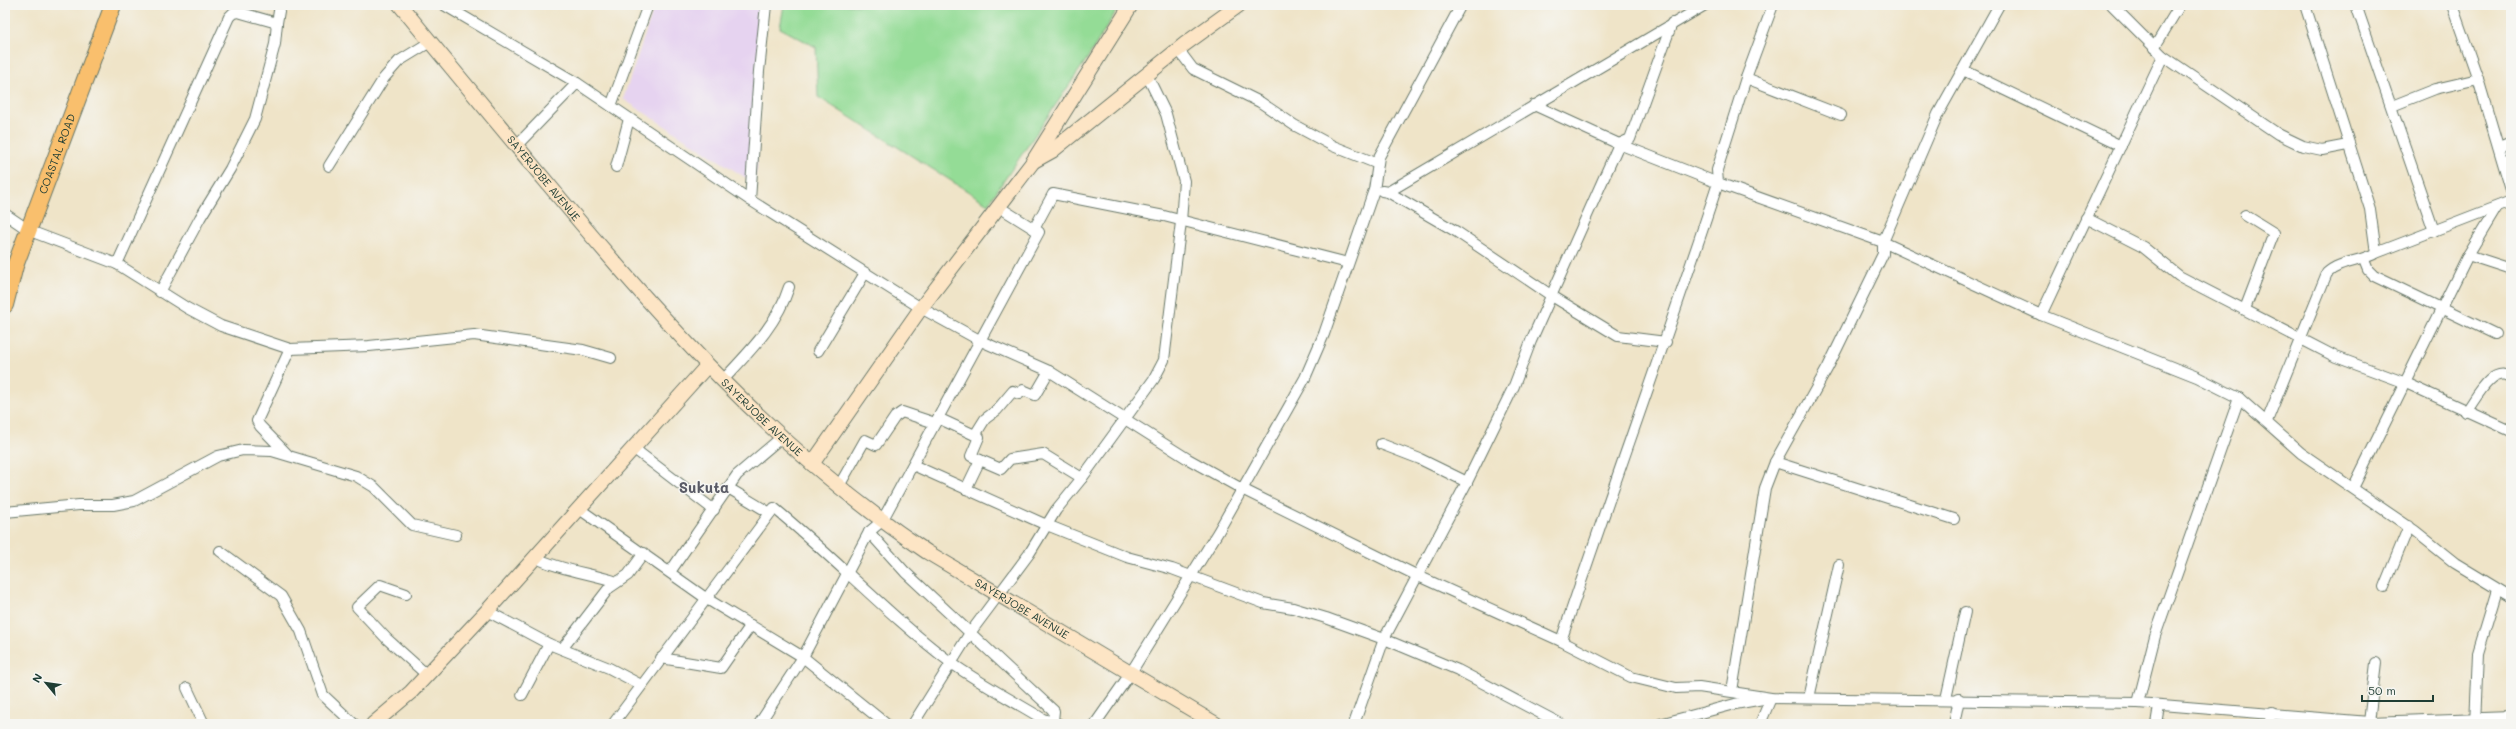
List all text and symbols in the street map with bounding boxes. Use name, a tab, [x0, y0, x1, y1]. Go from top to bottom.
street label: COASTAL ROAD	[35, 112, 78, 196]
street label: SAYERJOBE AVENUE	[504, 132, 584, 224]
street label: SAYERJOBE AVENUE	[718, 375, 806, 459]
district label: Sukuta	[679, 477, 729, 497]
street label: SAYERJOBE AVENUE	[972, 574, 1072, 642]
north arrow	[26, 663, 66, 703]
text: N	[28, 671, 45, 685]
scale bar	[2362, 677, 2433, 703]
text: 50 m	[2368, 682, 2396, 698]

